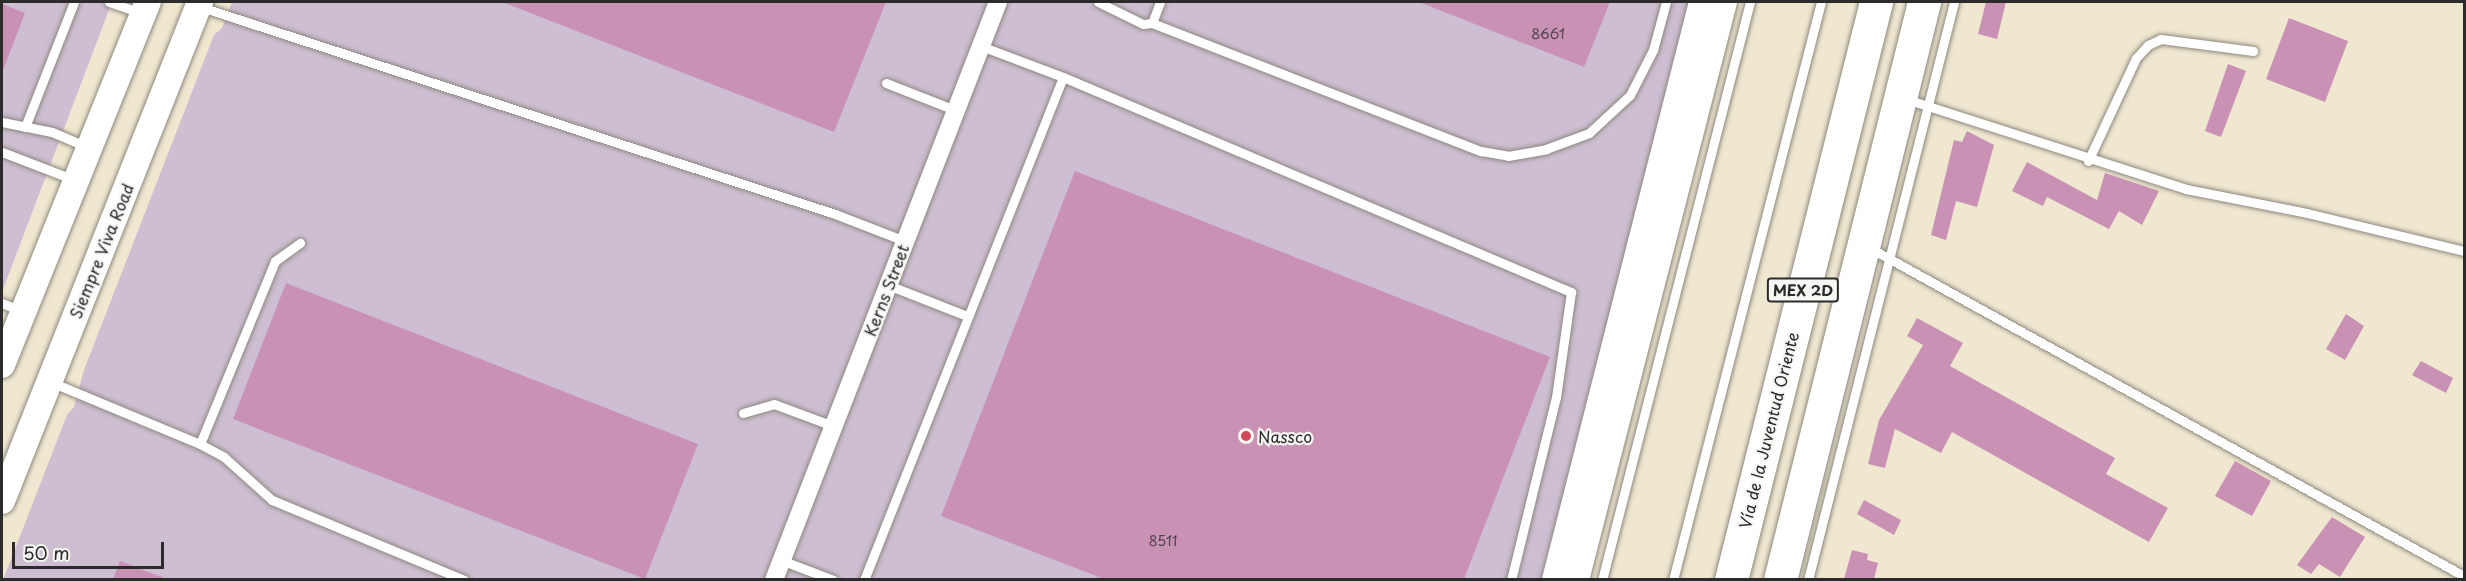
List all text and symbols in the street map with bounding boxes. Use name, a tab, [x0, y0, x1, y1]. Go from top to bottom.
house number: 8661	[1531, 26, 1565, 42]
street label: Siempre Viva Road	[65, 180, 137, 322]
street label: Kerns Street	[860, 241, 912, 339]
road number: MEX 2D	[1766, 278, 1840, 302]
street label: Vía de la Juventud Oriente	[1734, 329, 1802, 531]
place label: Nassco	[1258, 426, 1312, 446]
marker: Nassco	[1239, 429, 1253, 443]
scale bar	[15, 530, 166, 568]
house number: 8511	[1148, 533, 1178, 549]
text: 50 m	[23, 539, 70, 566]

